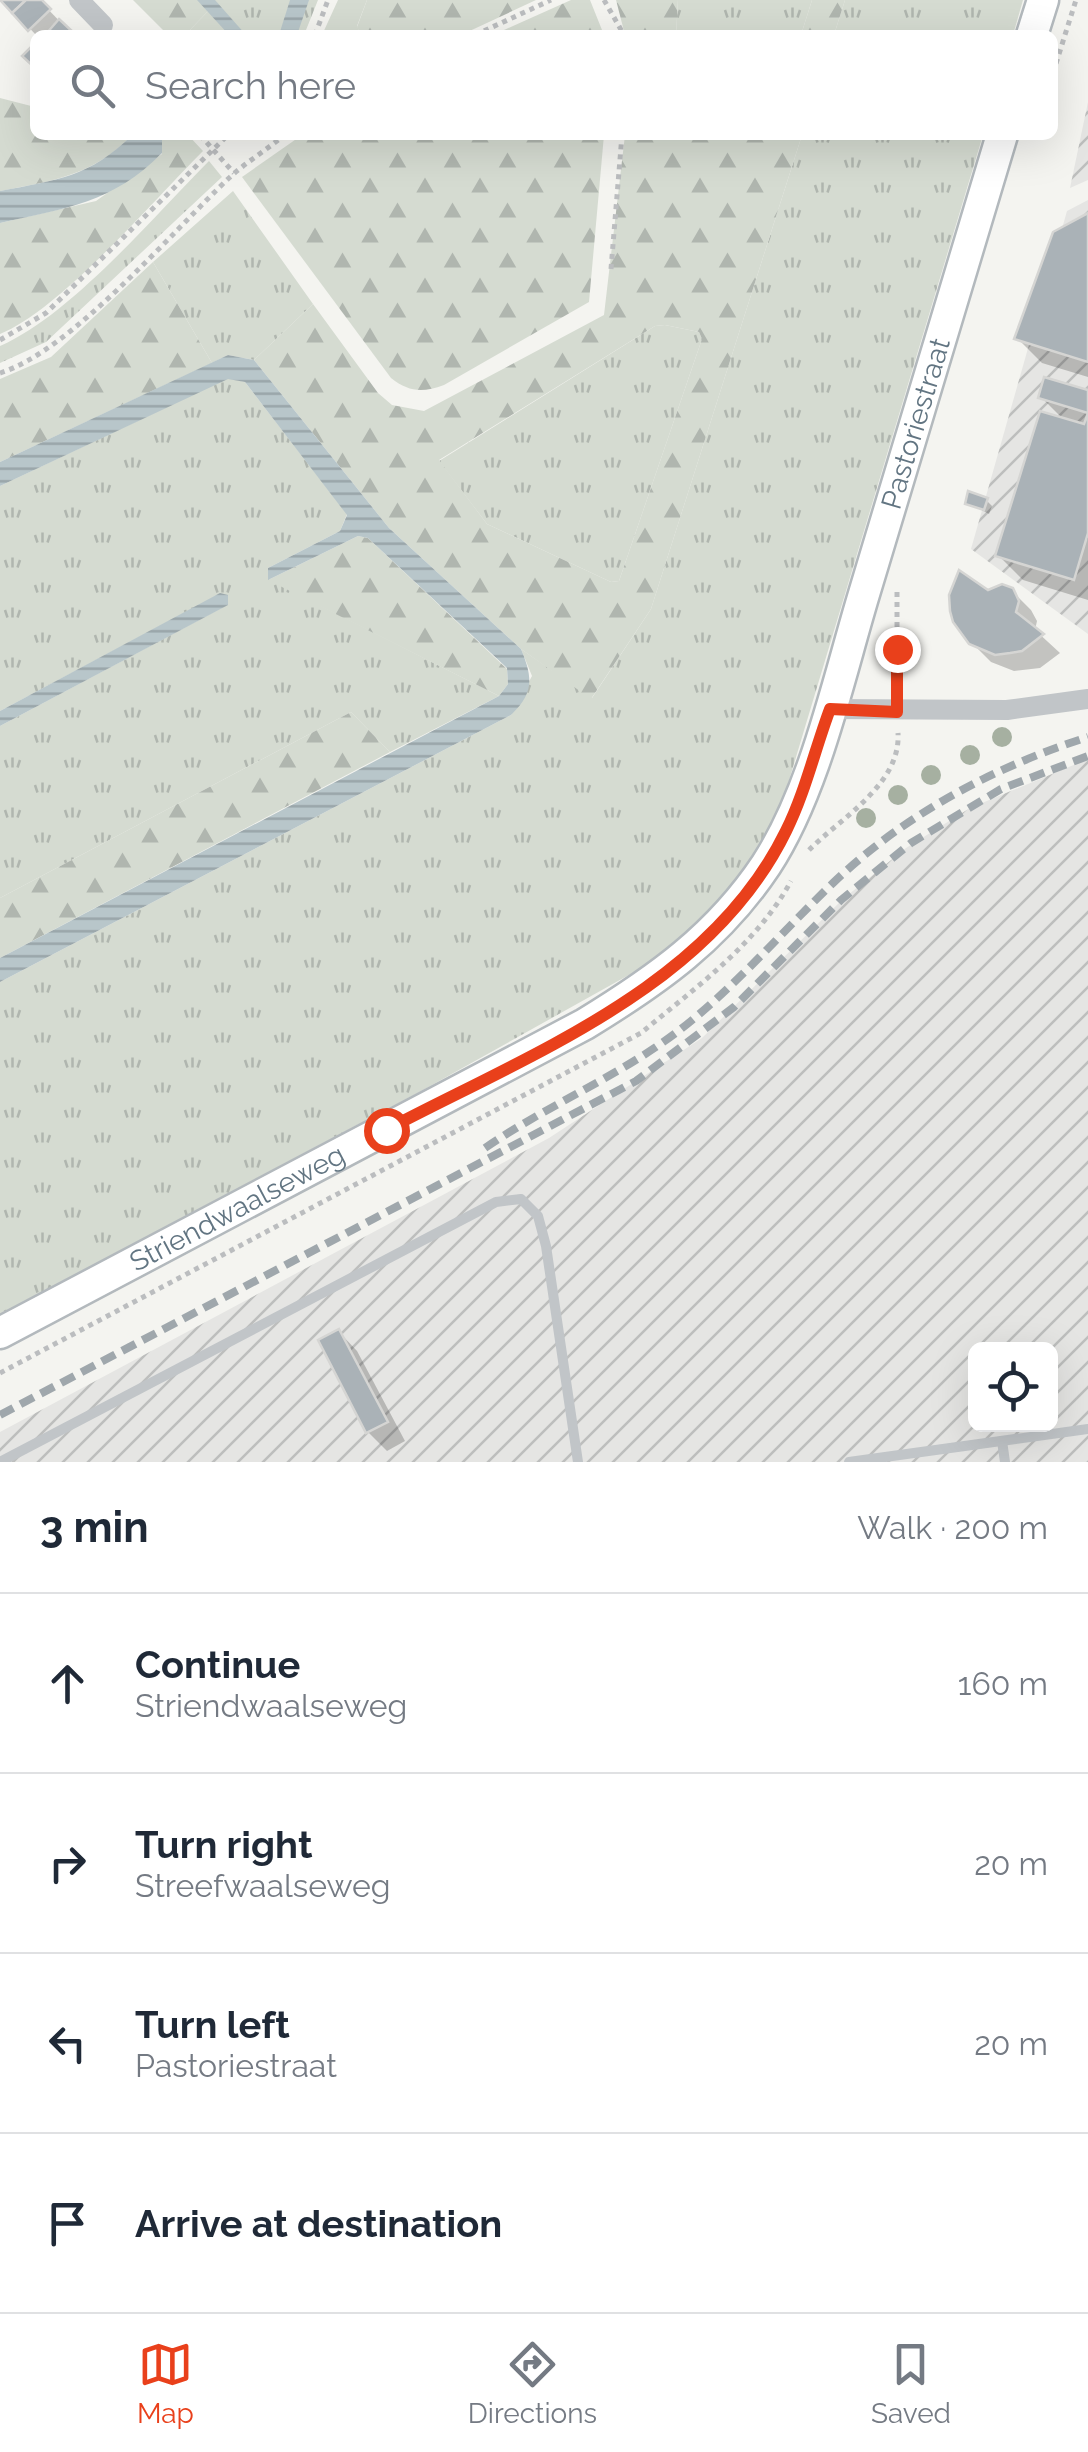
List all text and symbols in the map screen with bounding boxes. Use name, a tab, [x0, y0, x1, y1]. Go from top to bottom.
search box	[30, 30, 1058, 140]
icon: search	[65, 58, 120, 113]
text: Search here	[145, 63, 356, 108]
street label: Pastoriestraat	[874, 333, 957, 513]
route end	[875, 627, 921, 673]
route start	[364, 1108, 410, 1154]
street label: Striendwaalseweg	[124, 1138, 350, 1278]
map controls	[968, 1342, 1058, 1432]
button: locate	[968, 1342, 1058, 1432]
text: 3 min	[40, 1503, 149, 1552]
text: Walk · 200 m	[857, 1509, 1048, 1546]
text: Continue	[135, 1642, 300, 1687]
icon: ahead	[40, 1656, 95, 1711]
text: 160 m	[958, 1665, 1048, 1702]
text: Striendwaalseweg	[135, 1687, 407, 1724]
text: Turn right	[135, 1822, 312, 1867]
icon: right	[40, 1836, 95, 1891]
text: 20 m	[974, 1845, 1048, 1882]
text: Streefwaalseweg	[135, 1867, 391, 1904]
text: Turn left	[135, 2002, 290, 2047]
icon: left	[40, 2016, 95, 2071]
text: 20 m	[974, 2025, 1048, 2062]
text: Pastoriestraat	[135, 2047, 337, 2084]
icon: arrive	[40, 2196, 95, 2251]
text: Arrive at destination	[135, 2201, 502, 2246]
tab: Map	[137, 2337, 194, 2430]
tab: Directions	[468, 2337, 597, 2430]
tab: Saved	[871, 2337, 951, 2430]

